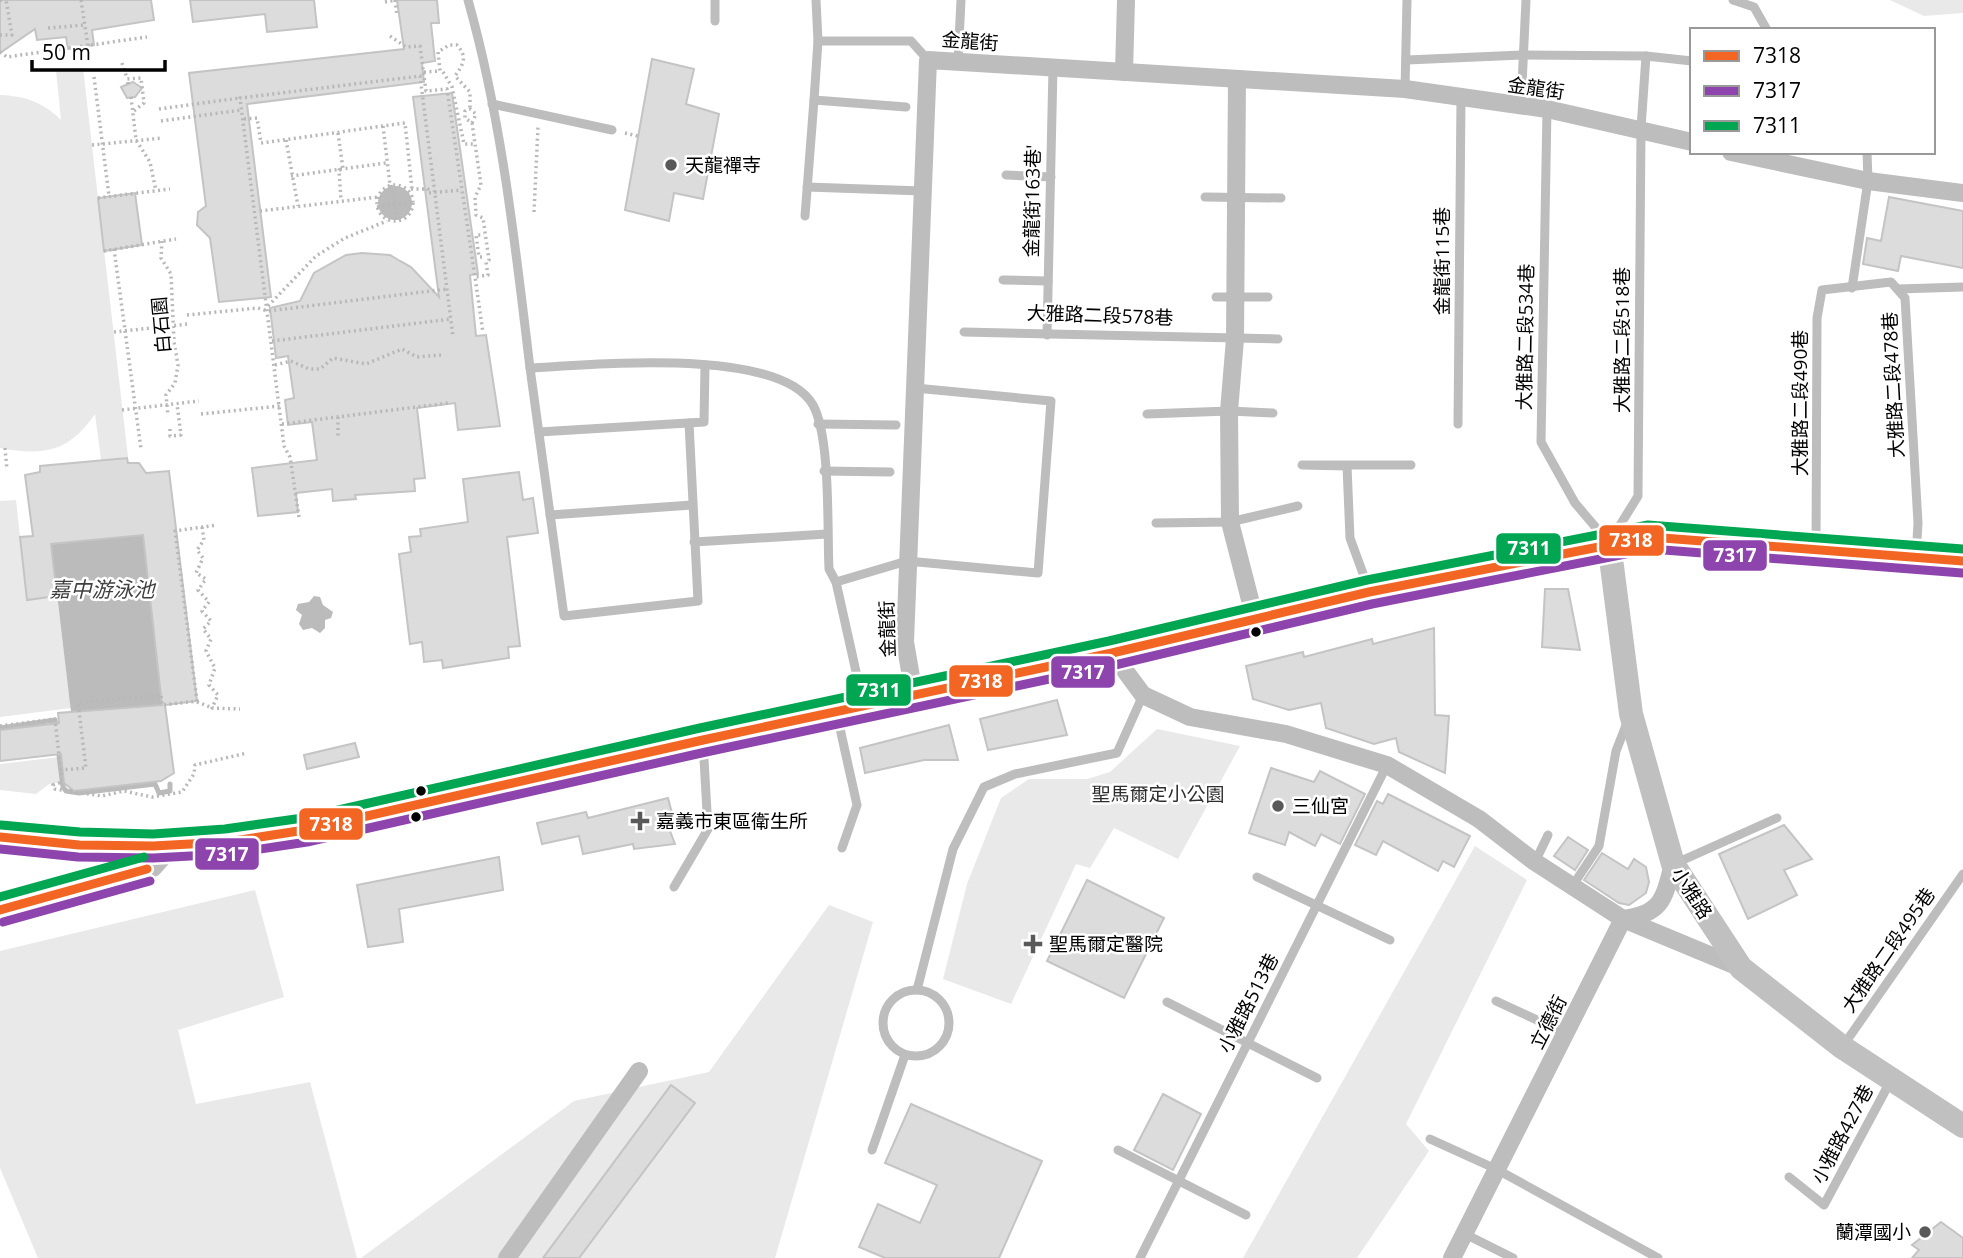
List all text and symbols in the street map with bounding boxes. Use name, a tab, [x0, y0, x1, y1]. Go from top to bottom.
street label: 金龍街	[941, 26, 999, 56]
scale bar	[32, 28, 164, 72]
legend	[1690, 28, 1935, 154]
text: 50 m	[42, 38, 91, 66]
text: 7318	[1753, 41, 1801, 69]
street label: 金龍街	[1506, 71, 1566, 105]
text: 7317	[1753, 76, 1801, 104]
text: 7311	[1753, 111, 1801, 139]
street label: 金龍街163巷'	[1018, 144, 1046, 258]
place label: 天龍禪寺	[685, 152, 761, 178]
marker: 天龍禪寺	[663, 157, 679, 173]
street label: 金龍街115巷	[1429, 207, 1455, 315]
street label: 大雅路二段534巷	[1511, 263, 1539, 411]
street label: 大雅路二段518巷	[1609, 267, 1635, 413]
street label: 白石園	[146, 295, 176, 355]
street label: 大雅路二段578巷	[1026, 299, 1174, 331]
street label: 大雅路二段478巷	[1876, 311, 1910, 459]
street label: 大雅路二段490巷	[1787, 330, 1813, 476]
line badge: 7318	[1598, 524, 1665, 557]
text: 7318	[1609, 527, 1653, 553]
line badge: 7311	[1495, 532, 1562, 565]
text: 7311	[1507, 535, 1551, 561]
line badge: 7317	[1702, 539, 1768, 572]
text: 7317	[1713, 542, 1757, 568]
water label: 嘉中游泳池	[50, 575, 156, 603]
street label: 金龍街	[873, 600, 901, 658]
unlabelled marker	[1249, 625, 1263, 639]
line badge: 7317	[1050, 655, 1116, 689]
text: 7317	[1061, 659, 1105, 685]
line badge: 7318	[948, 664, 1014, 698]
text: 7318	[959, 668, 1003, 694]
line badge: 7311	[845, 673, 912, 707]
text: 7311	[857, 677, 901, 703]
park label: 聖馬爾定小公園	[1091, 781, 1225, 807]
unlabelled marker	[414, 784, 428, 798]
place label: 三仙宮	[1292, 793, 1349, 819]
marker: 三仙宮	[1270, 798, 1286, 814]
line badge: 7318	[298, 807, 364, 841]
place label: 嘉義市東區衛生所	[656, 808, 808, 834]
unlabelled marker	[409, 810, 423, 824]
text: 7318	[309, 811, 353, 837]
marker: 嘉義市東區衛生所	[630, 811, 650, 831]
line badge: 7317	[194, 837, 260, 871]
text: 7317	[205, 841, 249, 867]
street label: 小雅路	[1666, 862, 1718, 924]
street label: 大雅路二段495巷	[1835, 883, 1941, 1017]
place label: 聖馬爾定醫院	[1049, 931, 1163, 957]
marker: 聖馬爾定醫院	[1023, 934, 1043, 954]
street label: 小雅路513巷	[1212, 949, 1284, 1057]
street label: 立德街	[1523, 991, 1573, 1053]
street label: 小雅路427巷	[1805, 1080, 1879, 1188]
place label: 蘭潭國小	[1835, 1219, 1911, 1245]
marker: 蘭潭國小	[1917, 1224, 1933, 1240]

